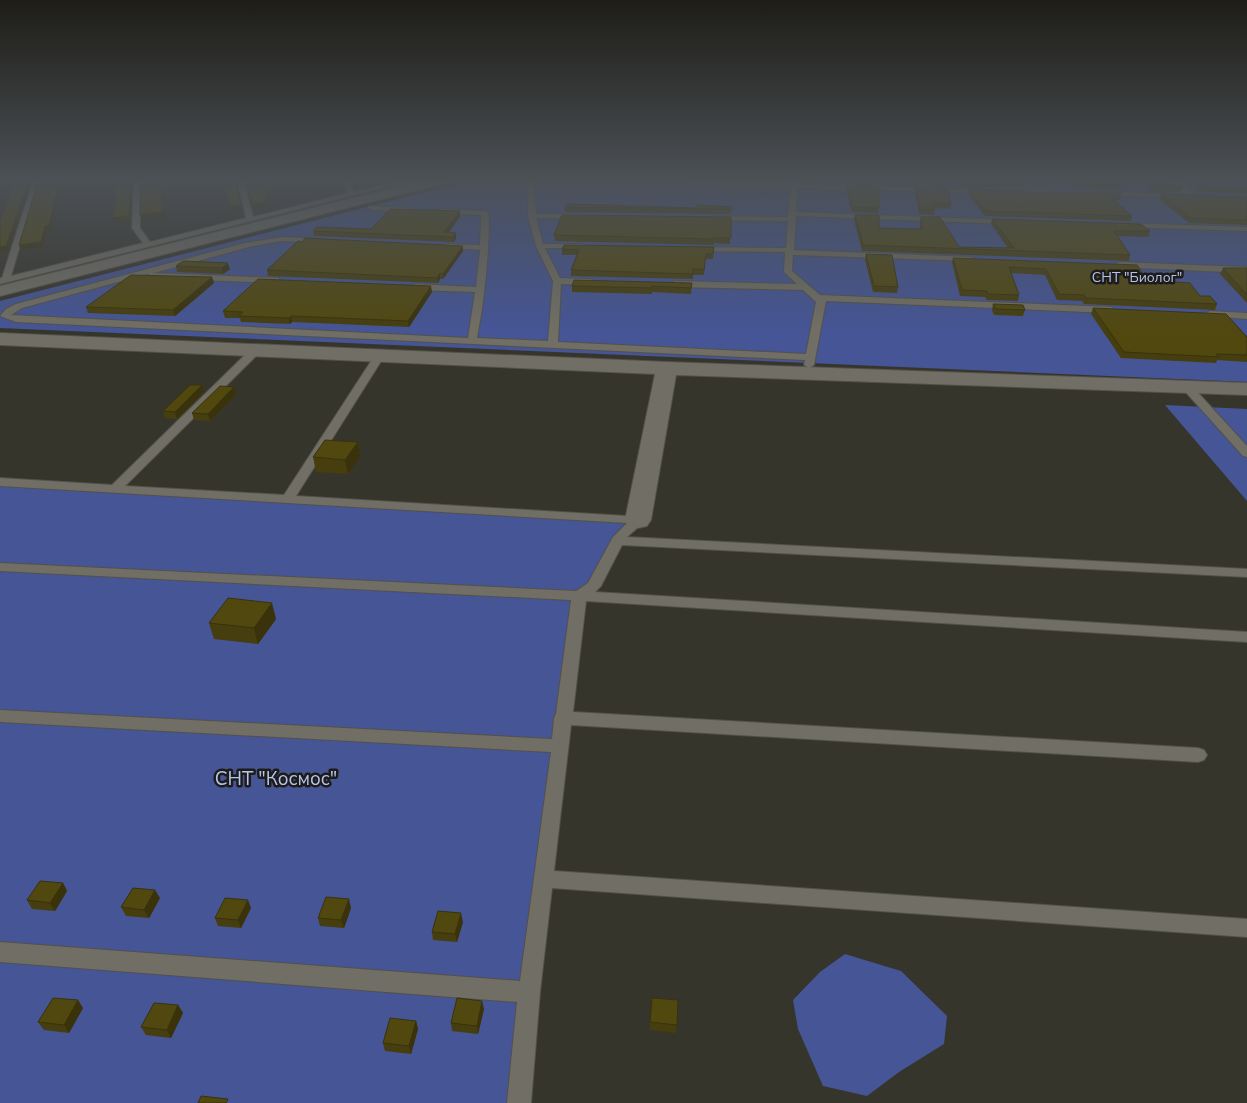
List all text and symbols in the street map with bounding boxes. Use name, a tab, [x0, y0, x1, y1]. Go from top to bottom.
park label: СНТ "Биолог"	[1092, 268, 1182, 287]
park label: СНТ "Космос"	[215, 766, 337, 792]

